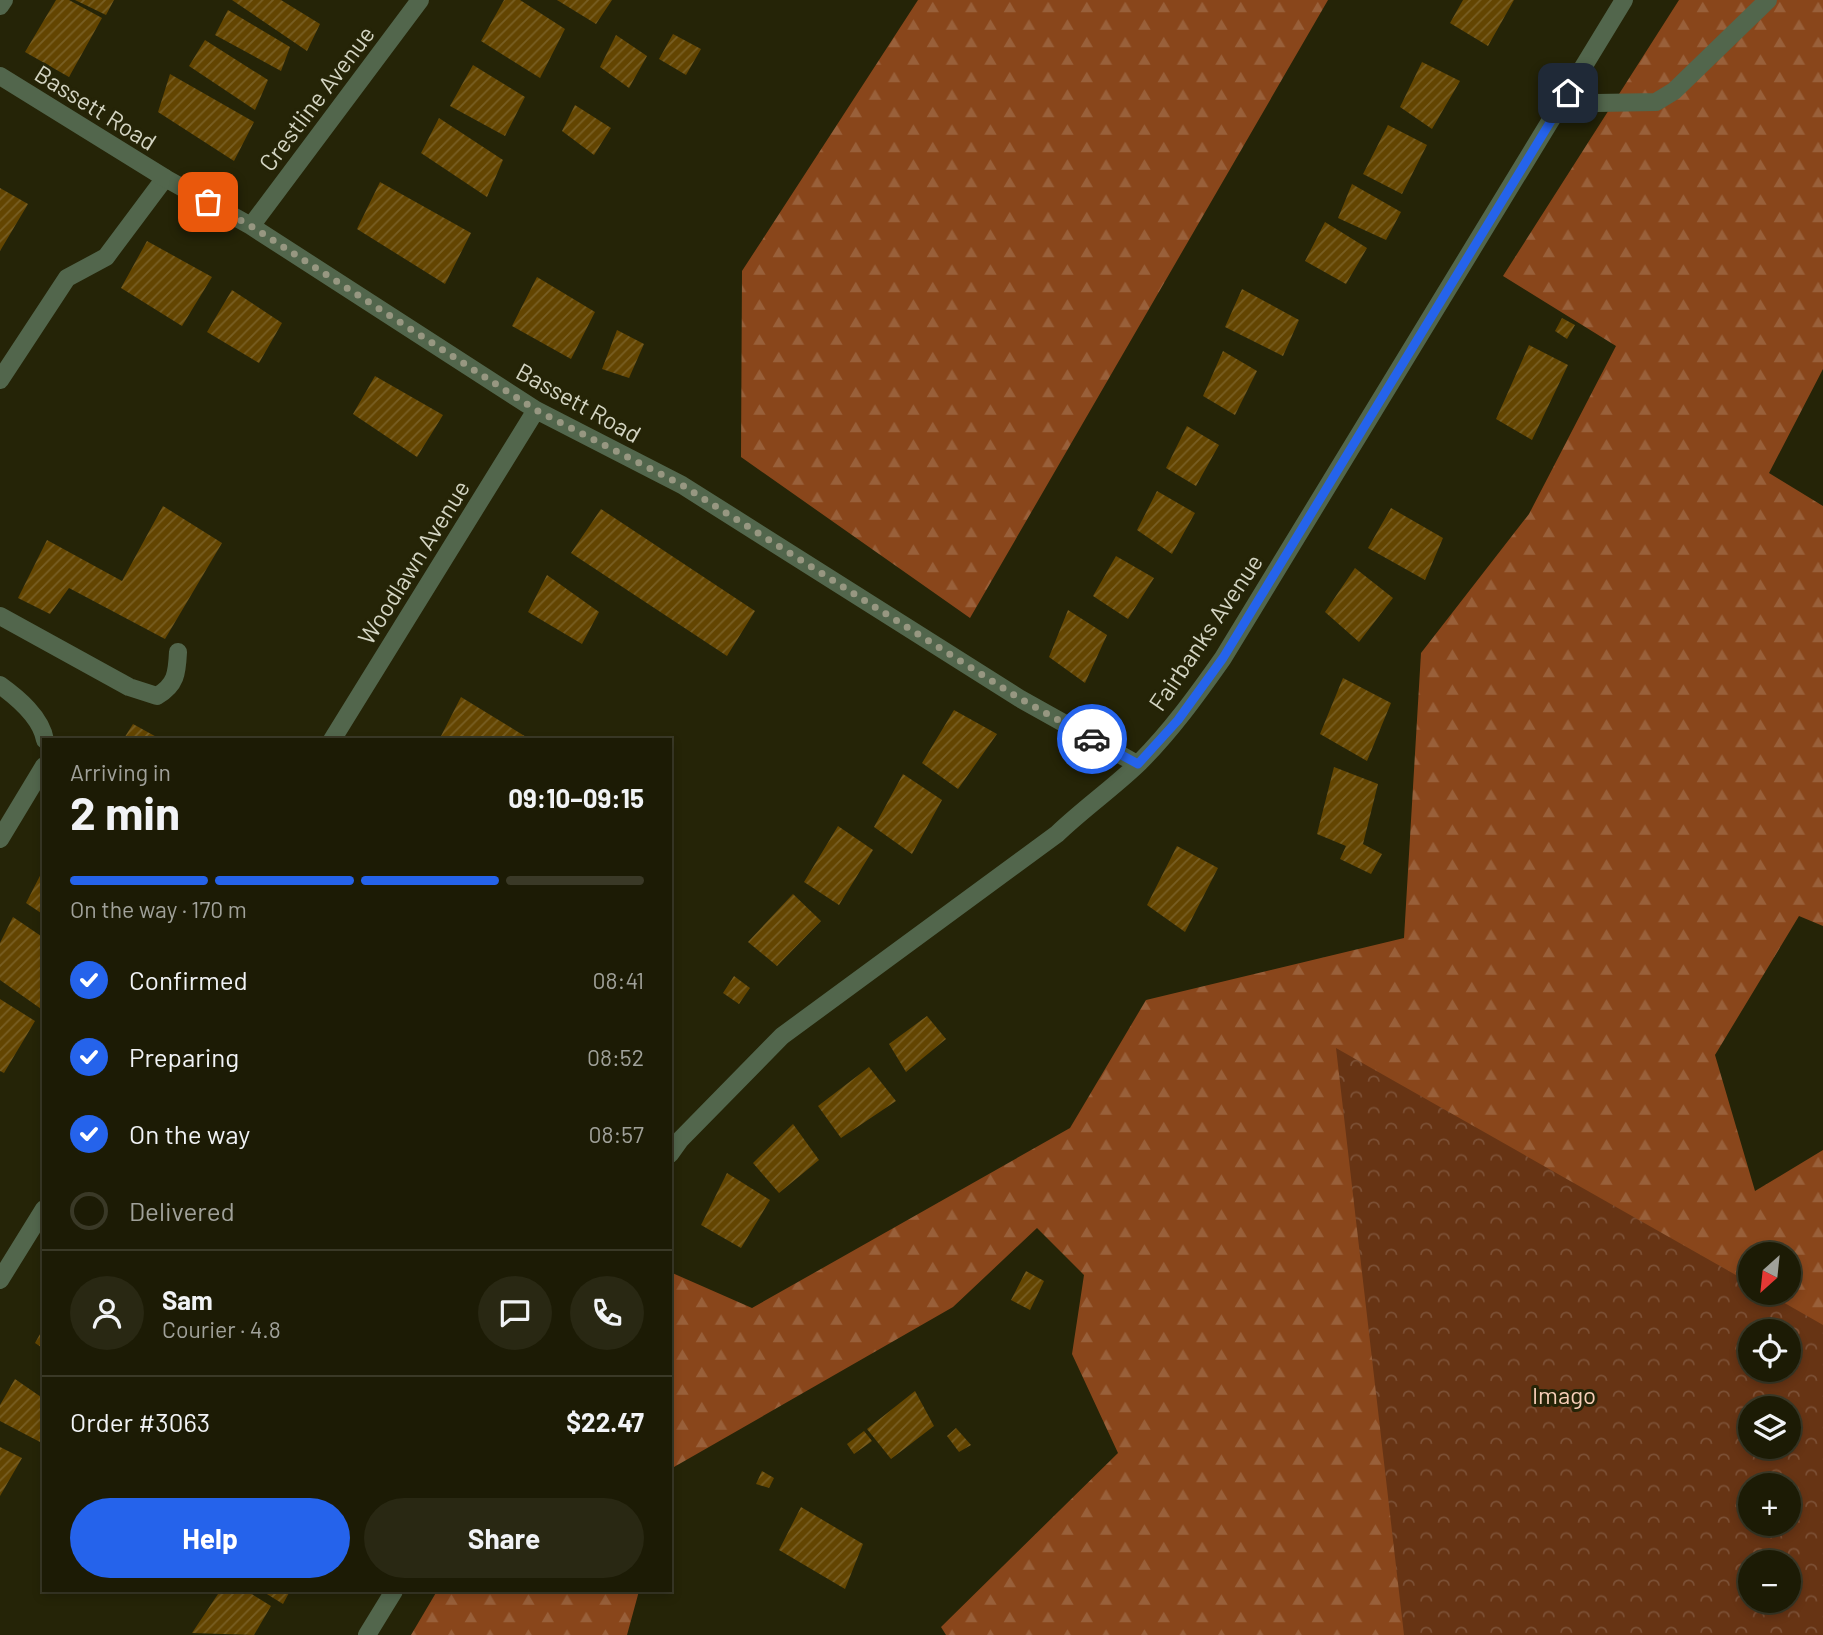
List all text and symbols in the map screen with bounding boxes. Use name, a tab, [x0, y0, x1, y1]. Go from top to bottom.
street label: Crestline Avenue	[252, 20, 380, 176]
street label: Bassett Road	[30, 58, 162, 156]
pin	[1538, 63, 1598, 123]
icon: home	[1549, 74, 1587, 112]
pin	[178, 172, 238, 232]
icon: bag	[189, 183, 227, 221]
street label: Bassett Road	[512, 356, 646, 448]
street label: Woodlawn Avenue	[351, 475, 475, 649]
street label: Fairbanks Avenue	[1142, 548, 1268, 716]
courier	[1057, 704, 1127, 774]
icon: car	[1073, 720, 1111, 758]
text: Arriving in	[70, 758, 171, 786]
text: 09:10–09:15	[508, 782, 644, 813]
text: 2 min	[70, 784, 180, 839]
text: On the way · 170 m	[70, 895, 247, 923]
icon: check	[70, 961, 108, 999]
text: Confirmed	[129, 964, 248, 995]
text: 08:41	[593, 966, 644, 994]
icon: check	[70, 1038, 108, 1076]
text: Preparing	[129, 1041, 239, 1072]
text: 08:52	[587, 1043, 644, 1071]
icon: check	[70, 1115, 108, 1153]
text: On the way	[129, 1118, 250, 1149]
text: 08:57	[589, 1120, 644, 1148]
text: Delivered	[129, 1195, 235, 1226]
north arrow	[1738, 1242, 1801, 1306]
map controls	[1738, 1242, 1801, 1613]
button: person	[70, 1276, 144, 1350]
button: chat	[478, 1276, 552, 1350]
button: phone	[570, 1276, 644, 1350]
text: Sam	[162, 1284, 213, 1315]
text: Courier · 4.8	[162, 1315, 281, 1343]
button: locate	[1738, 1319, 1801, 1382]
park label: Imago	[1532, 1380, 1596, 1409]
button: layers	[1738, 1396, 1801, 1459]
text: Order #3063	[70, 1406, 210, 1437]
text: $22.47	[566, 1406, 644, 1437]
button: +	[1738, 1473, 1801, 1536]
button: Help	[70, 1498, 350, 1578]
button: Share	[364, 1498, 644, 1578]
button: −	[1738, 1550, 1801, 1613]

